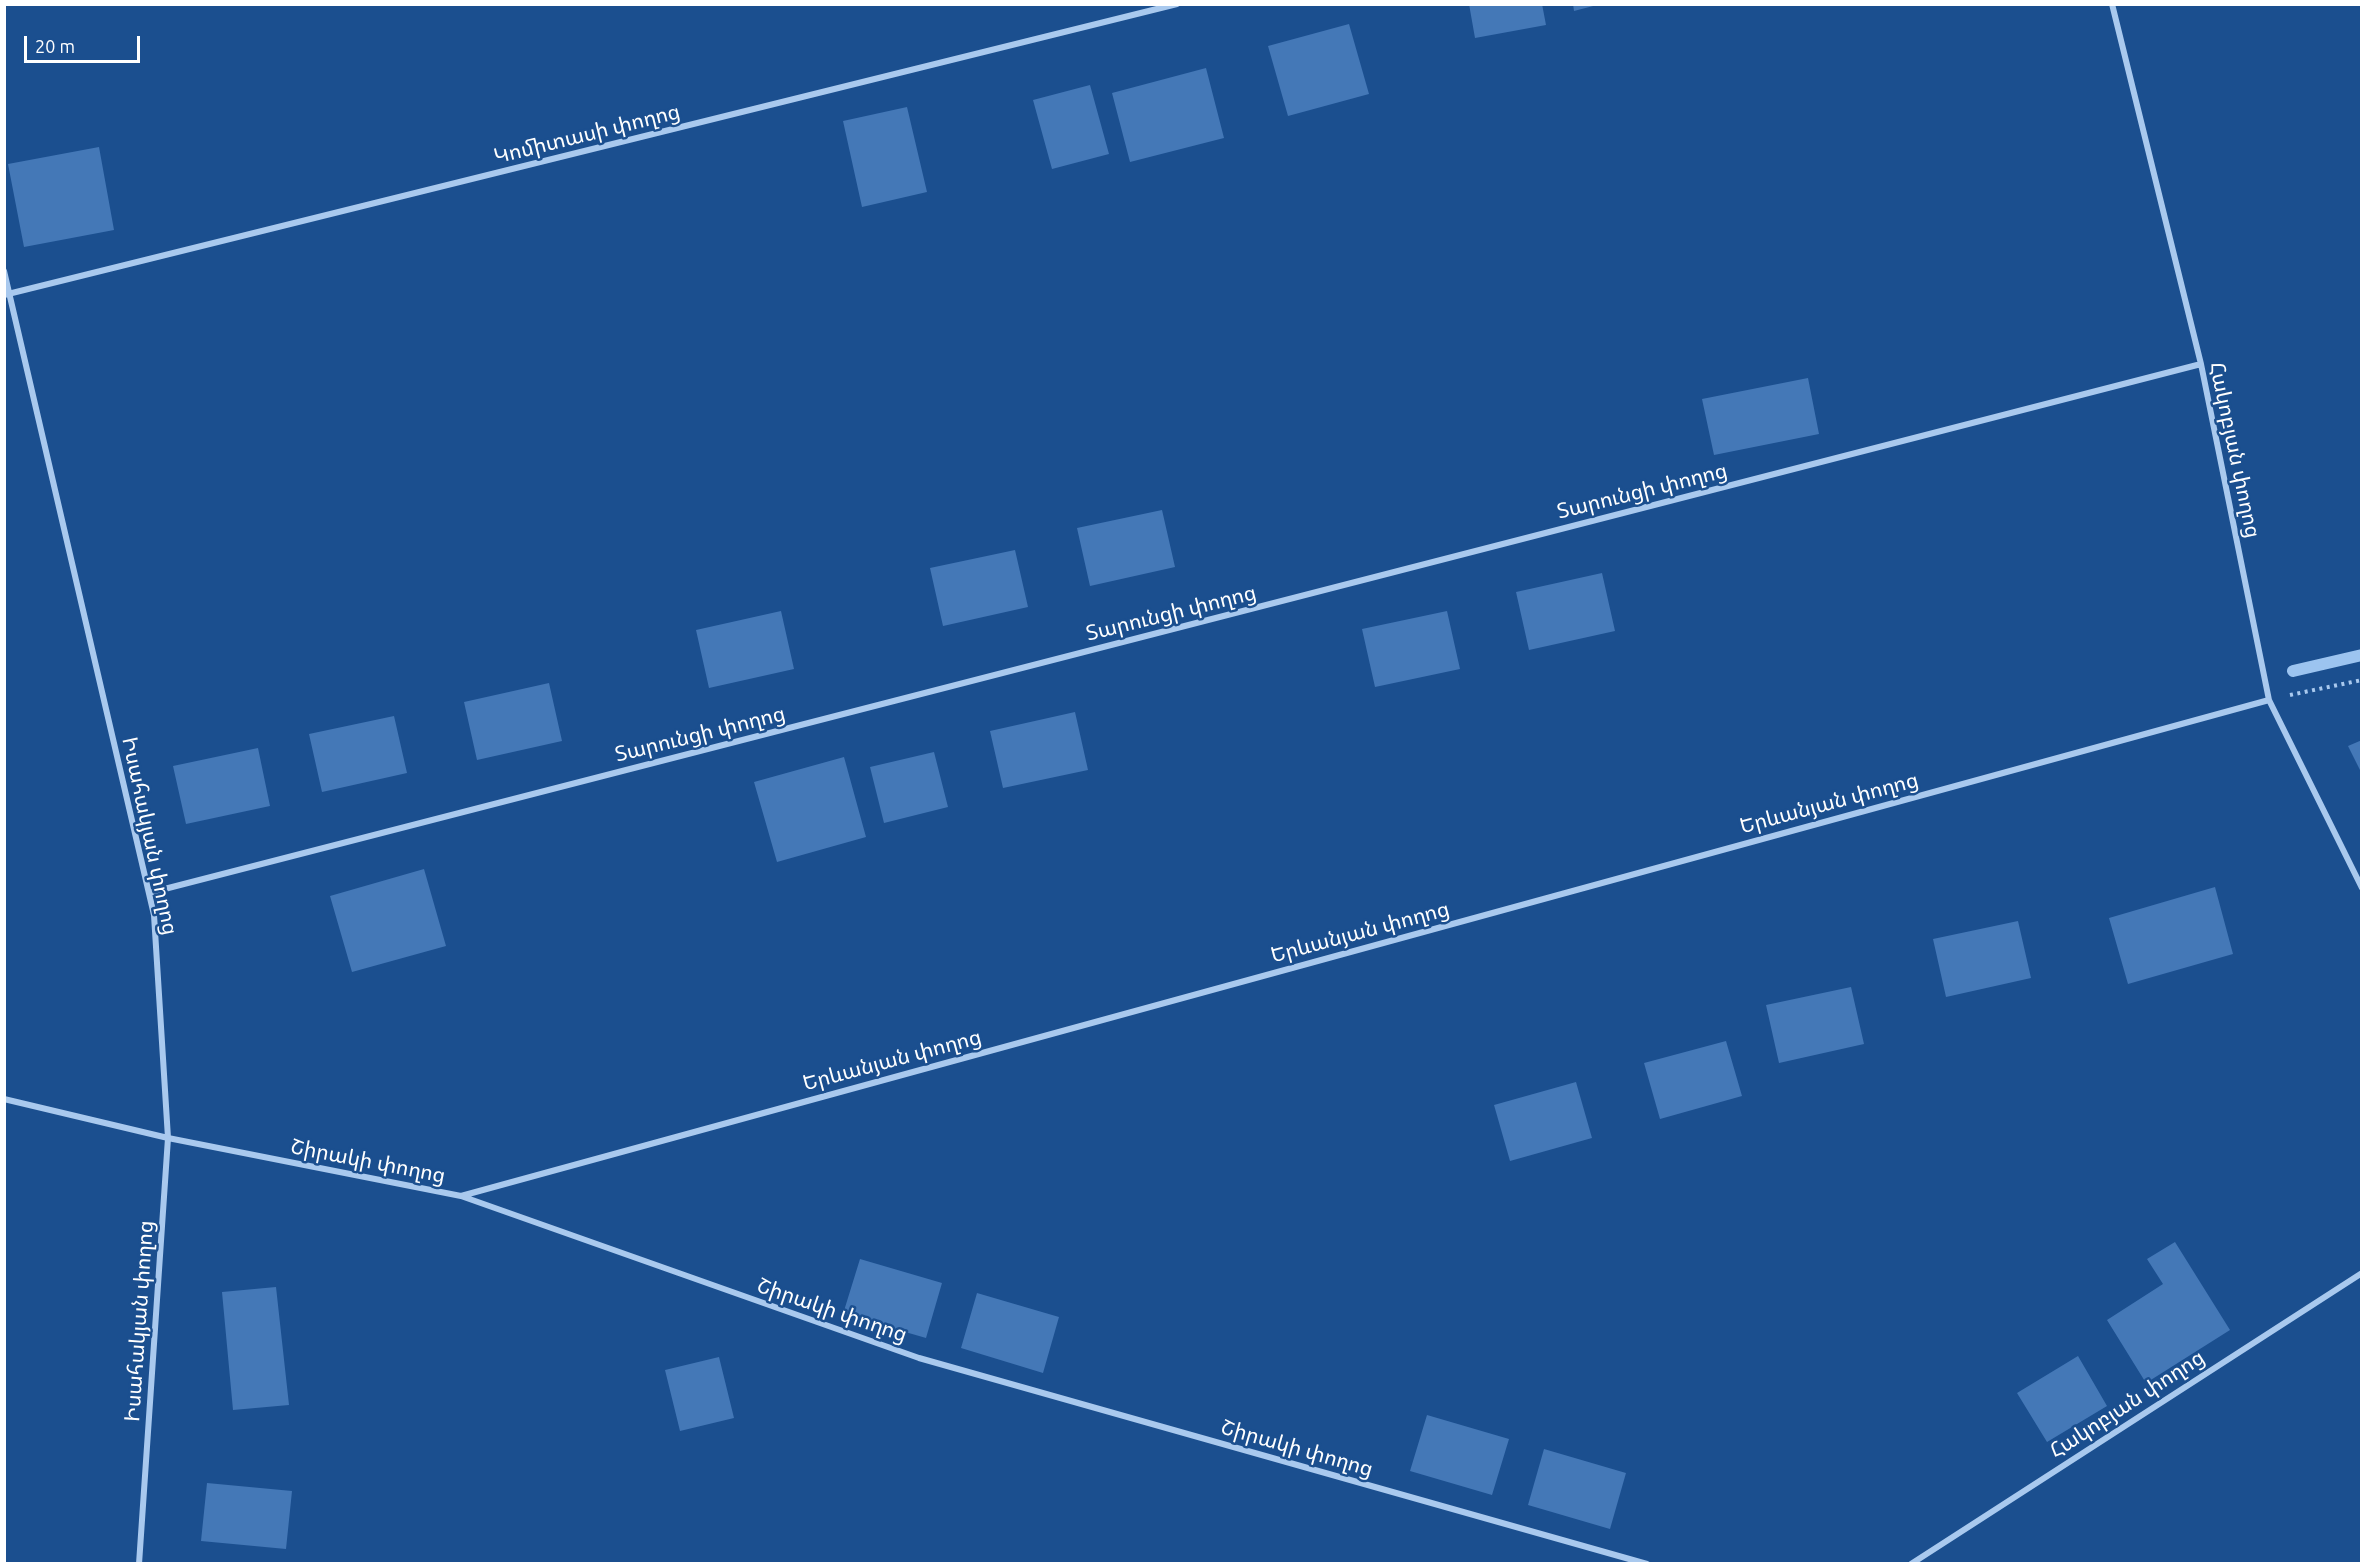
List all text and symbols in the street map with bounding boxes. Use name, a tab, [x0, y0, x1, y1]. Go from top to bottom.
scale bar	[27, 24, 142, 62]
text: 20 m	[35, 36, 75, 56]
street label: Կոմիտասի փողոց	[491, 99, 683, 169]
street label: Հակոբյան փողոց	[2204, 360, 2266, 540]
street label: Տարունցի փողոց	[1554, 458, 1730, 524]
street label: Տարունցի փողոց	[1083, 580, 1259, 646]
street label: Տարունցի փողոց	[612, 701, 788, 767]
street label: Իսահակյան փողոց	[117, 735, 183, 937]
street label: Երևանյան փողոց	[1737, 767, 1921, 839]
street label: Երևանյան փողոց	[1268, 896, 1452, 968]
street label: Երևանյան փողոց	[800, 1024, 984, 1096]
street label: Շիրակի փողոց	[288, 1134, 448, 1188]
street label: Իսահակյան փողոց	[119, 1219, 159, 1423]
street label: Շիրակի փողոց	[754, 1272, 910, 1348]
street label: Հակոբյան փողոց	[2045, 1345, 2209, 1463]
street label: Շիրակի փողոց	[1218, 1414, 1376, 1482]

